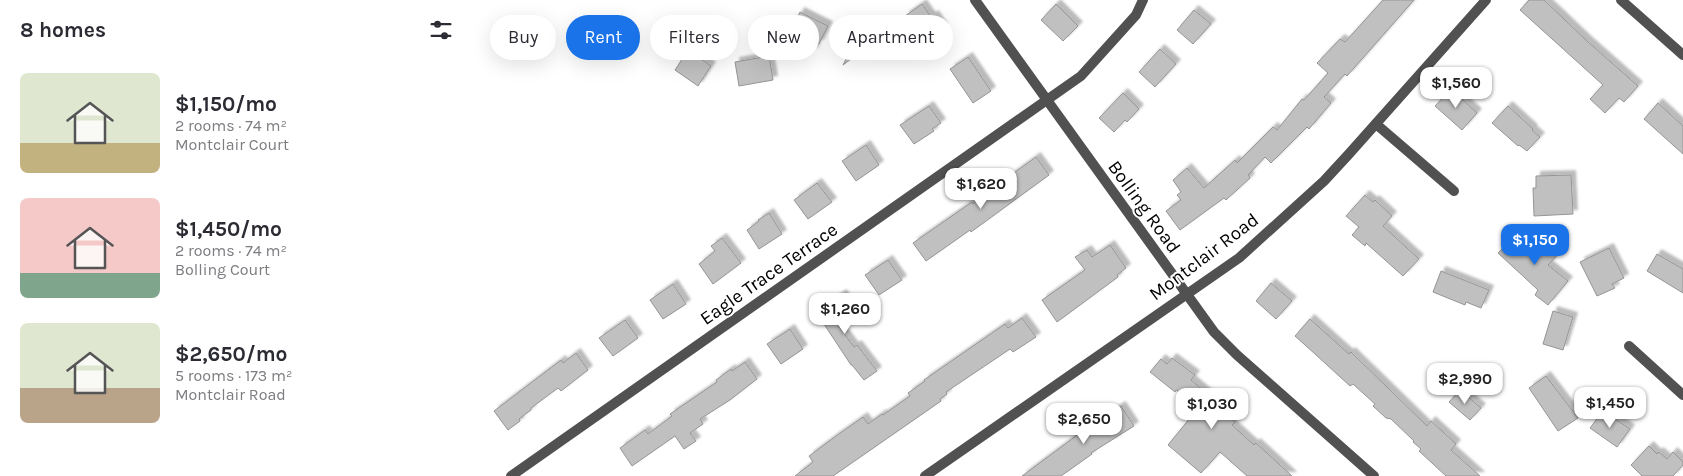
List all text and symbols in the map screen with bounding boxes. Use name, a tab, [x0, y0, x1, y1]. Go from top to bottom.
chip: Buy	[490, 15, 556, 60]
chip: Rent	[566, 15, 640, 60]
chip: Filters	[650, 15, 738, 60]
chip: New	[748, 15, 819, 60]
chip: Apartment	[829, 15, 953, 60]
icon: filters	[427, 16, 455, 44]
text: 8 homes	[20, 18, 106, 42]
pin: $1,560	[1415, 66, 1497, 109]
text: $1,560	[1431, 73, 1481, 92]
text: $1,150/mo	[175, 92, 277, 116]
icon: home	[60, 93, 120, 153]
text: 2 rooms · 74 m²	[175, 116, 287, 135]
text: Montclair Court	[175, 135, 289, 154]
street label: Bolling Road	[1103, 156, 1185, 258]
pin: $1,620	[940, 168, 1022, 210]
text: $1,620	[956, 174, 1006, 193]
street label: Montclair Road	[1145, 209, 1263, 305]
text: $1,450/mo	[175, 217, 282, 241]
icon: home	[60, 218, 120, 278]
street label: Eagle Trace Terrace	[696, 218, 842, 330]
pin: $1,150	[1494, 224, 1576, 266]
text: $1,150	[1512, 230, 1558, 249]
text: 2 rooms · 74 m²	[175, 241, 287, 260]
text: Bolling Court	[175, 260, 270, 279]
pin: $1,260	[804, 292, 886, 335]
text: $1,260	[820, 299, 870, 318]
text: $2,650/mo	[175, 342, 287, 366]
icon: home	[60, 343, 120, 403]
pin: $2,990	[1424, 362, 1506, 405]
text: 5 rooms · 173 m²	[175, 366, 292, 385]
text: $2,990	[1438, 369, 1492, 388]
text: Montclair Road	[175, 385, 286, 404]
pin: $1,450	[1569, 386, 1651, 429]
pin: $1,030	[1171, 388, 1253, 430]
text: $1,450	[1585, 393, 1635, 412]
text: $1,030	[1187, 394, 1237, 413]
pin: $2,650	[1043, 402, 1125, 445]
text: $2,650	[1057, 409, 1111, 428]

